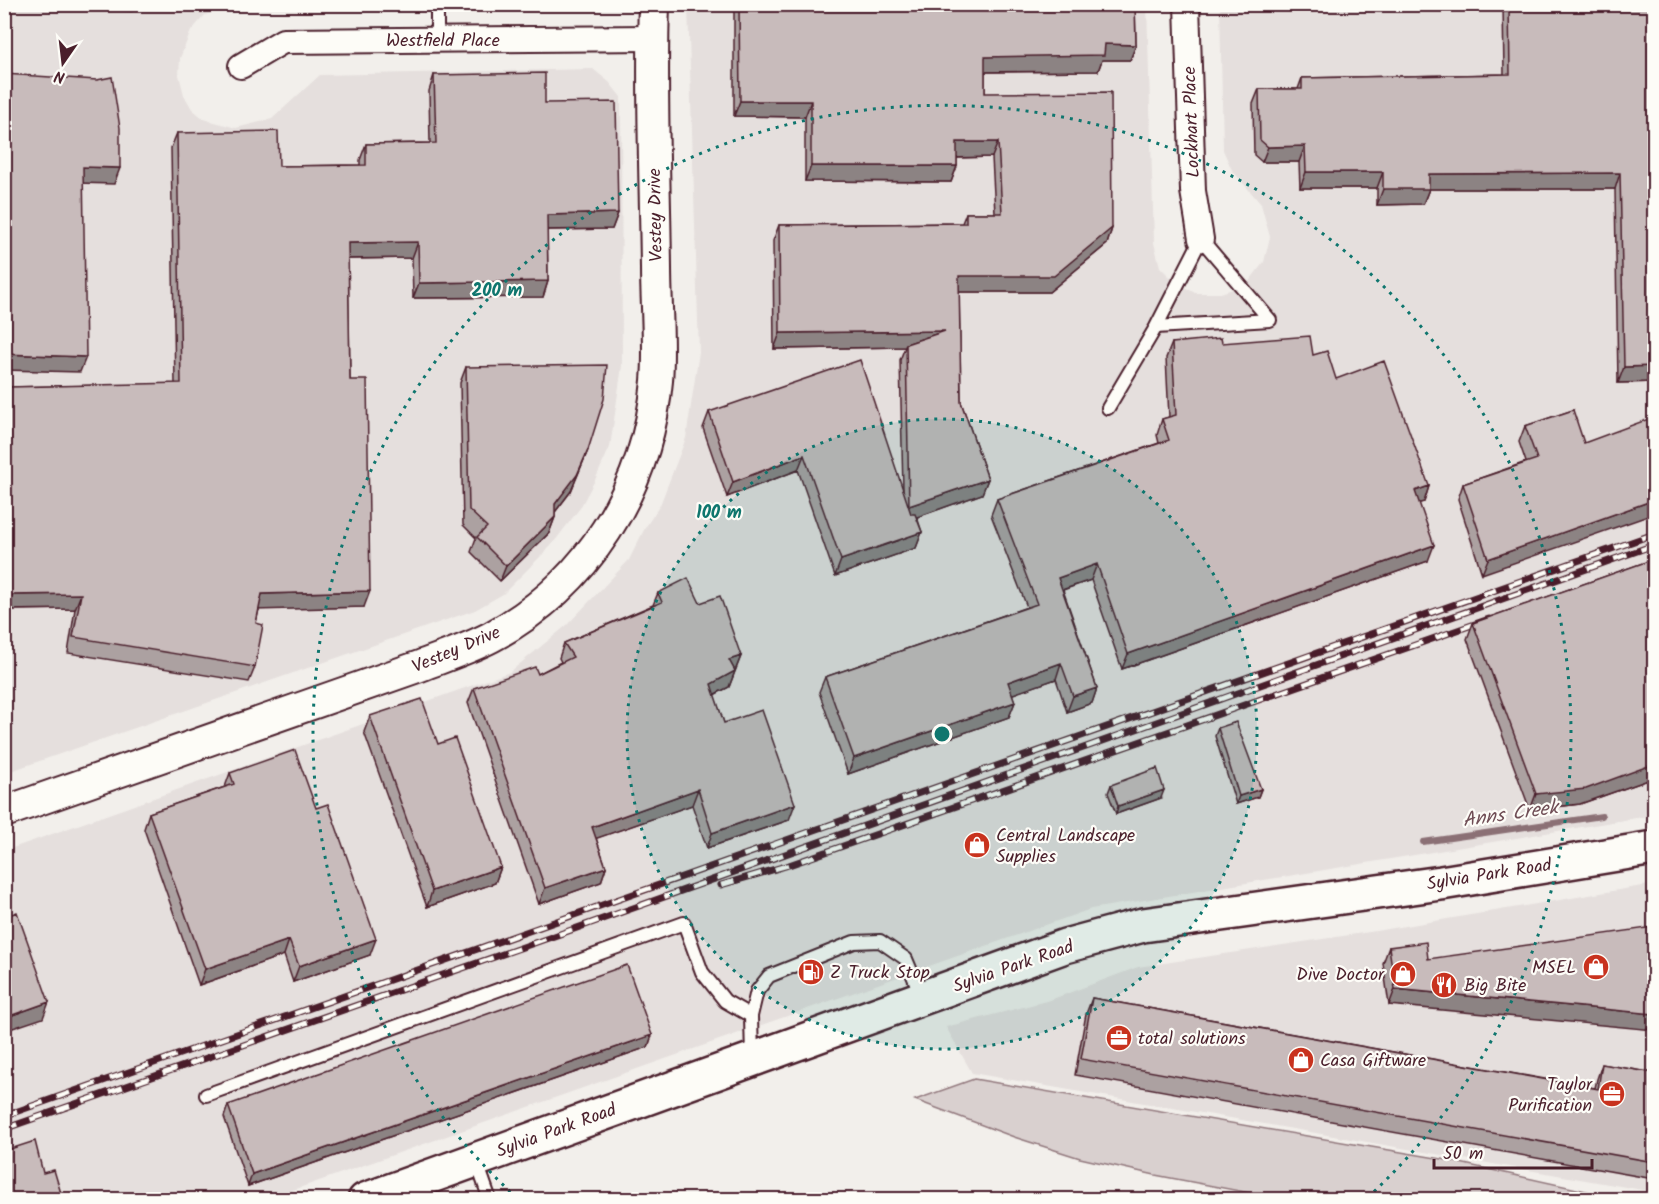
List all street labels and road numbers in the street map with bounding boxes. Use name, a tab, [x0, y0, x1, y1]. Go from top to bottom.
street label: Westfield Place	[386, 27, 500, 56]
street label: Lockhart Place	[1176, 66, 1209, 178]
street label: Vestey Drive	[641, 168, 672, 262]
street label: Vestey Drive	[408, 619, 505, 682]
street label: Sylvia Park Road	[1425, 851, 1555, 900]
street label: Sylvia Park Road	[949, 933, 1079, 1002]
street label: Sylvia Park Road	[492, 1096, 622, 1167]

